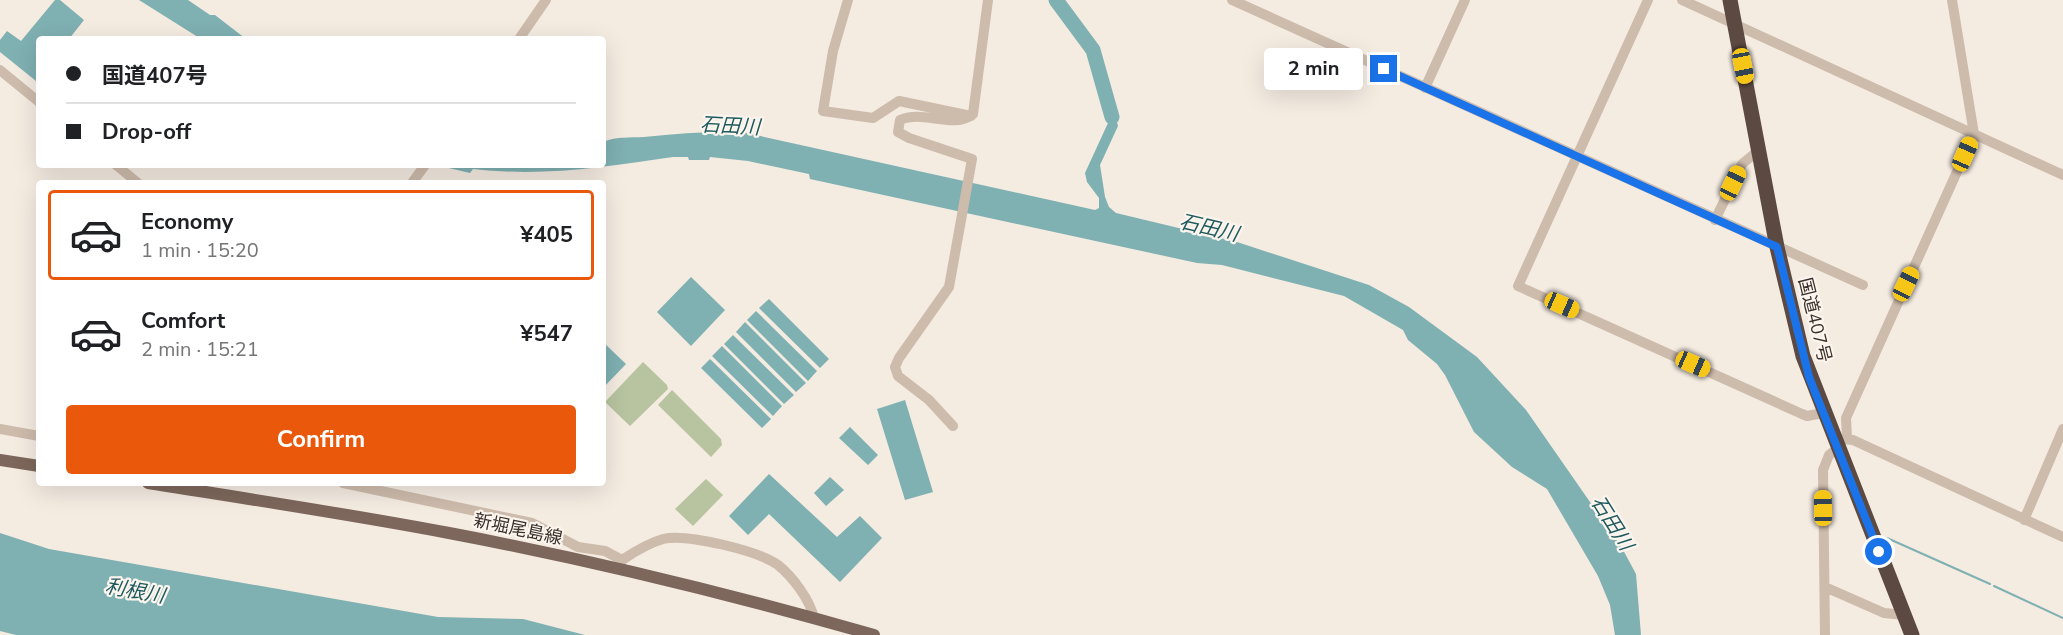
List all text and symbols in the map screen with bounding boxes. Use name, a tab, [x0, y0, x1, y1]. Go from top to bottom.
car	[1731, 47, 1755, 85]
callout: 2 min	[1264, 48, 1363, 90]
text: 2 min	[1288, 55, 1339, 82]
route end	[1370, 55, 1397, 82]
text: 国道407号	[102, 61, 208, 91]
water label: 石田川	[699, 111, 763, 141]
text: Drop-off	[102, 117, 191, 147]
car	[1949, 134, 1981, 174]
car	[1717, 163, 1749, 203]
text: Economy	[141, 207, 233, 237]
icon: car	[69, 208, 123, 262]
water label: 石田川	[1177, 208, 1243, 248]
text: ¥405	[520, 220, 573, 250]
text: 1 min · 15:20	[141, 237, 259, 264]
car	[1890, 264, 1922, 304]
street label: 国道407号	[1793, 275, 1837, 365]
car	[1542, 289, 1582, 321]
text: Comfort	[141, 306, 225, 336]
icon: car	[69, 307, 123, 361]
text: ¥547	[520, 319, 573, 349]
text: 2 min · 15:21	[141, 336, 259, 363]
car	[1673, 348, 1713, 380]
button: Confirm	[66, 405, 576, 474]
water label: 石田川	[1585, 490, 1640, 557]
car	[1814, 490, 1832, 526]
street label: 新堀尾島線	[471, 508, 565, 550]
route start	[1865, 538, 1892, 565]
water label: 利根川	[103, 572, 169, 610]

